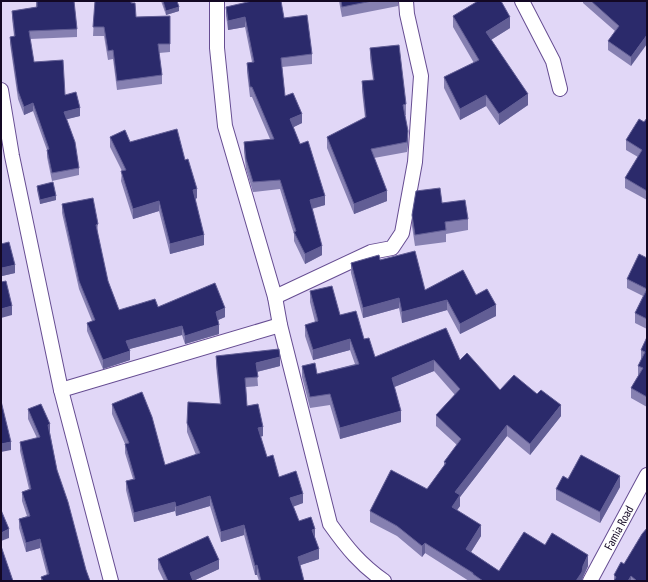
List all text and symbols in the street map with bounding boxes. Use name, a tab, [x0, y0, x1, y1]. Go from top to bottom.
street label: Famia Road	[601, 503, 636, 552]

